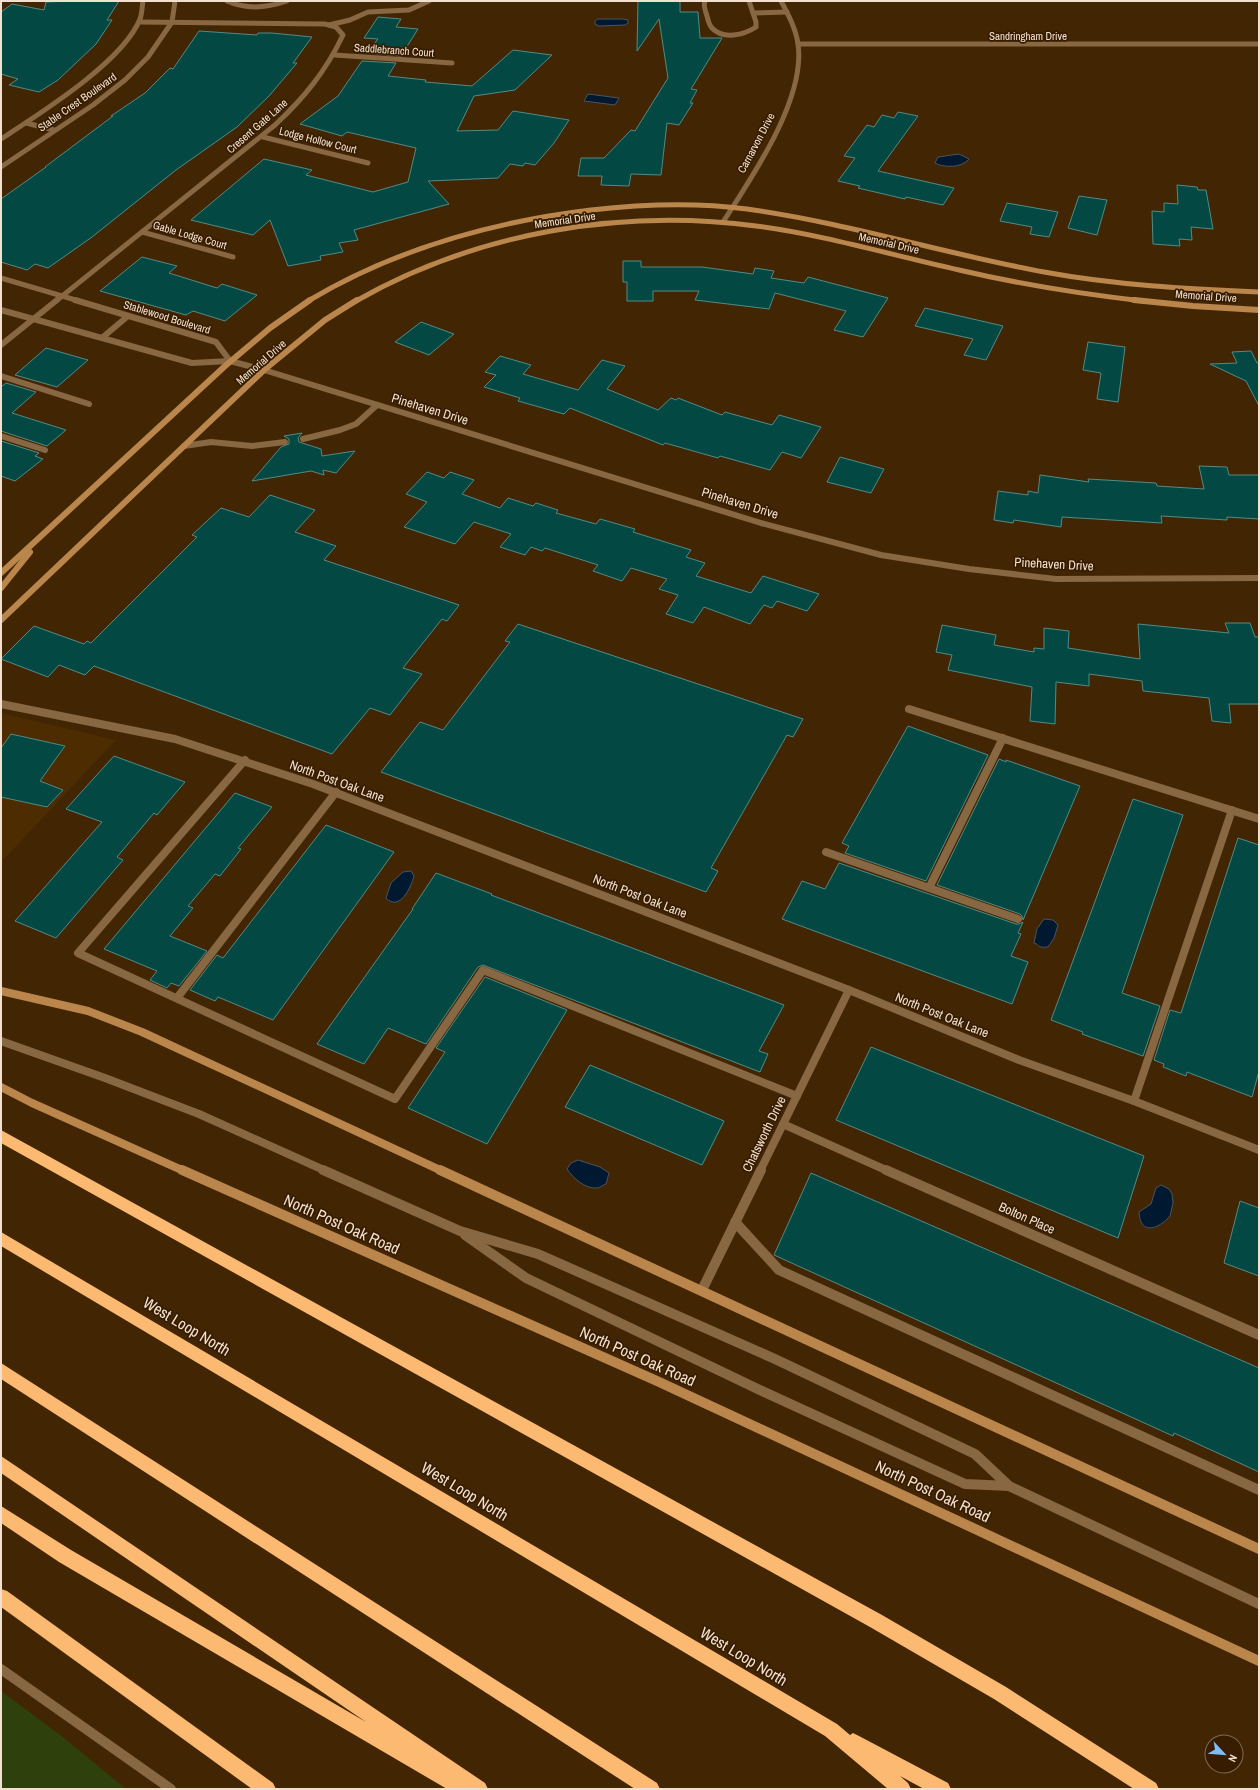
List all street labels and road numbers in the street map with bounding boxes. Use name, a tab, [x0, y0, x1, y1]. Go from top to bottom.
street label: Sandringham Drive	[989, 29, 1067, 43]
street label: Saddlebranch Court	[353, 40, 435, 60]
street label: Stable Crest Boulevard	[35, 70, 119, 134]
street label: Cresent Gate Lane	[224, 96, 290, 156]
street label: Carnarvon Drive	[734, 111, 778, 175]
street label: Lodge Hollow Court	[278, 124, 359, 156]
street label: Memorial Drive	[533, 209, 597, 231]
street label: Gable Lodge Court	[151, 218, 229, 252]
street label: Memorial Drive	[857, 229, 921, 257]
street label: Memorial Drive	[1175, 287, 1237, 305]
street label: Stablewood Boulevard	[122, 297, 212, 337]
street label: Memorial Drive	[233, 336, 289, 388]
street label: Pinehaven Drive	[390, 389, 471, 429]
street label: Pinehaven Drive	[700, 483, 781, 523]
street label: Pinehaven Drive	[1014, 553, 1094, 575]
street label: North Post Oak Lane	[287, 756, 387, 806]
street label: North Post Oak Lane	[590, 870, 690, 922]
street label: North Post Oak Lane	[893, 988, 991, 1042]
street label: Chatsworth Drive	[738, 1093, 790, 1175]
street label: North Post Oak Road	[281, 1189, 403, 1259]
street label: Bolton Place	[996, 1198, 1058, 1238]
street label: West Loop North	[139, 1291, 235, 1361]
street label: North Post Oak Road	[577, 1321, 699, 1391]
street label: North Post Oak Road	[872, 1455, 994, 1527]
street label: West Loop North	[417, 1456, 513, 1526]
street label: West Loop North	[696, 1621, 792, 1691]

